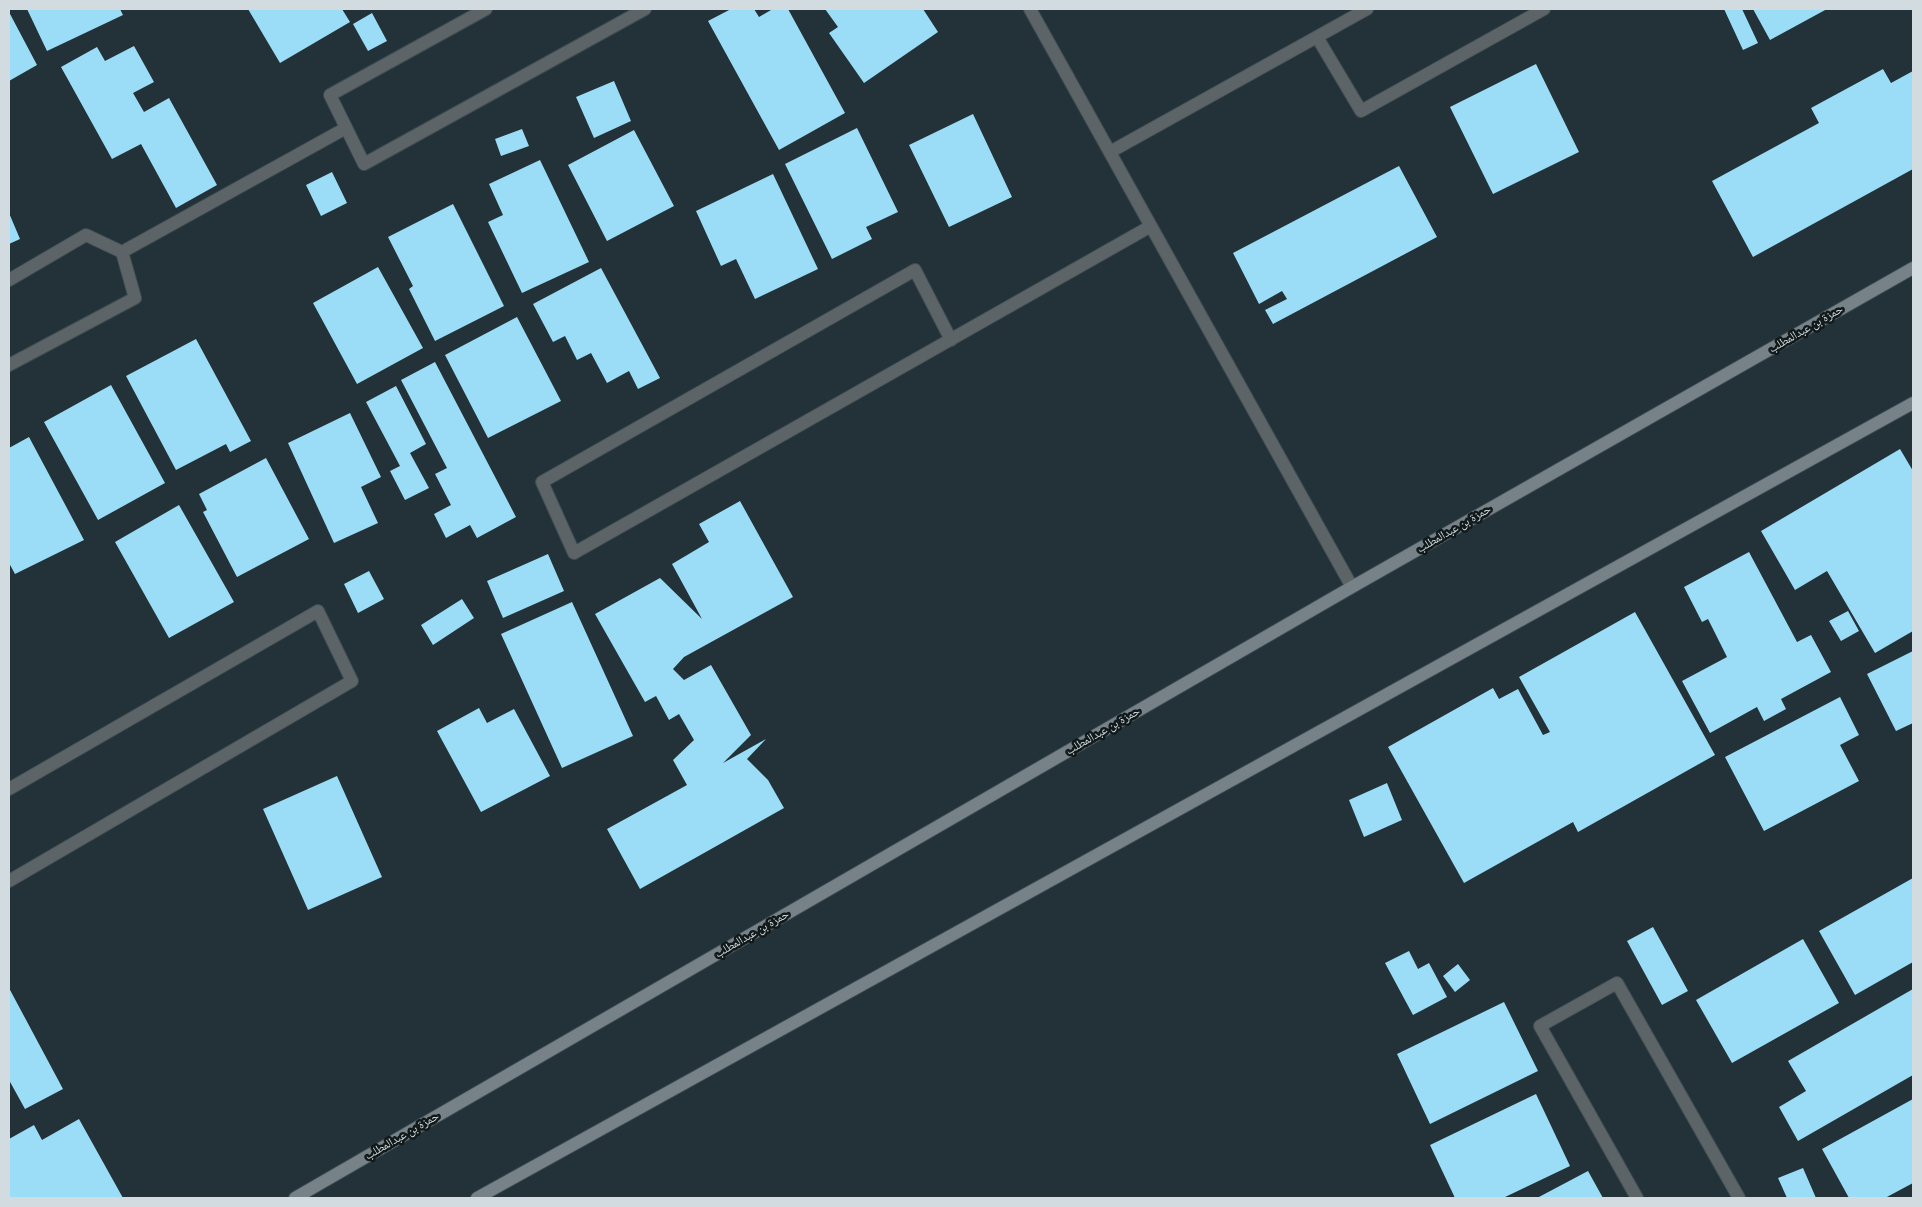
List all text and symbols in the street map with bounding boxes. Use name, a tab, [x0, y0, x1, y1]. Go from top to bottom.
street label: حمزة بن عبدالمطلب	[1766, 302, 1846, 356]
street label: حمزة بن عبدالمطلب	[1414, 502, 1494, 556]
street label: حمزة بن عبدالمطلب	[1063, 704, 1143, 758]
street label: حمزة بن عبدالمطلب	[712, 907, 792, 961]
street label: حمزة بن عبدالمطلب	[362, 1109, 442, 1163]

